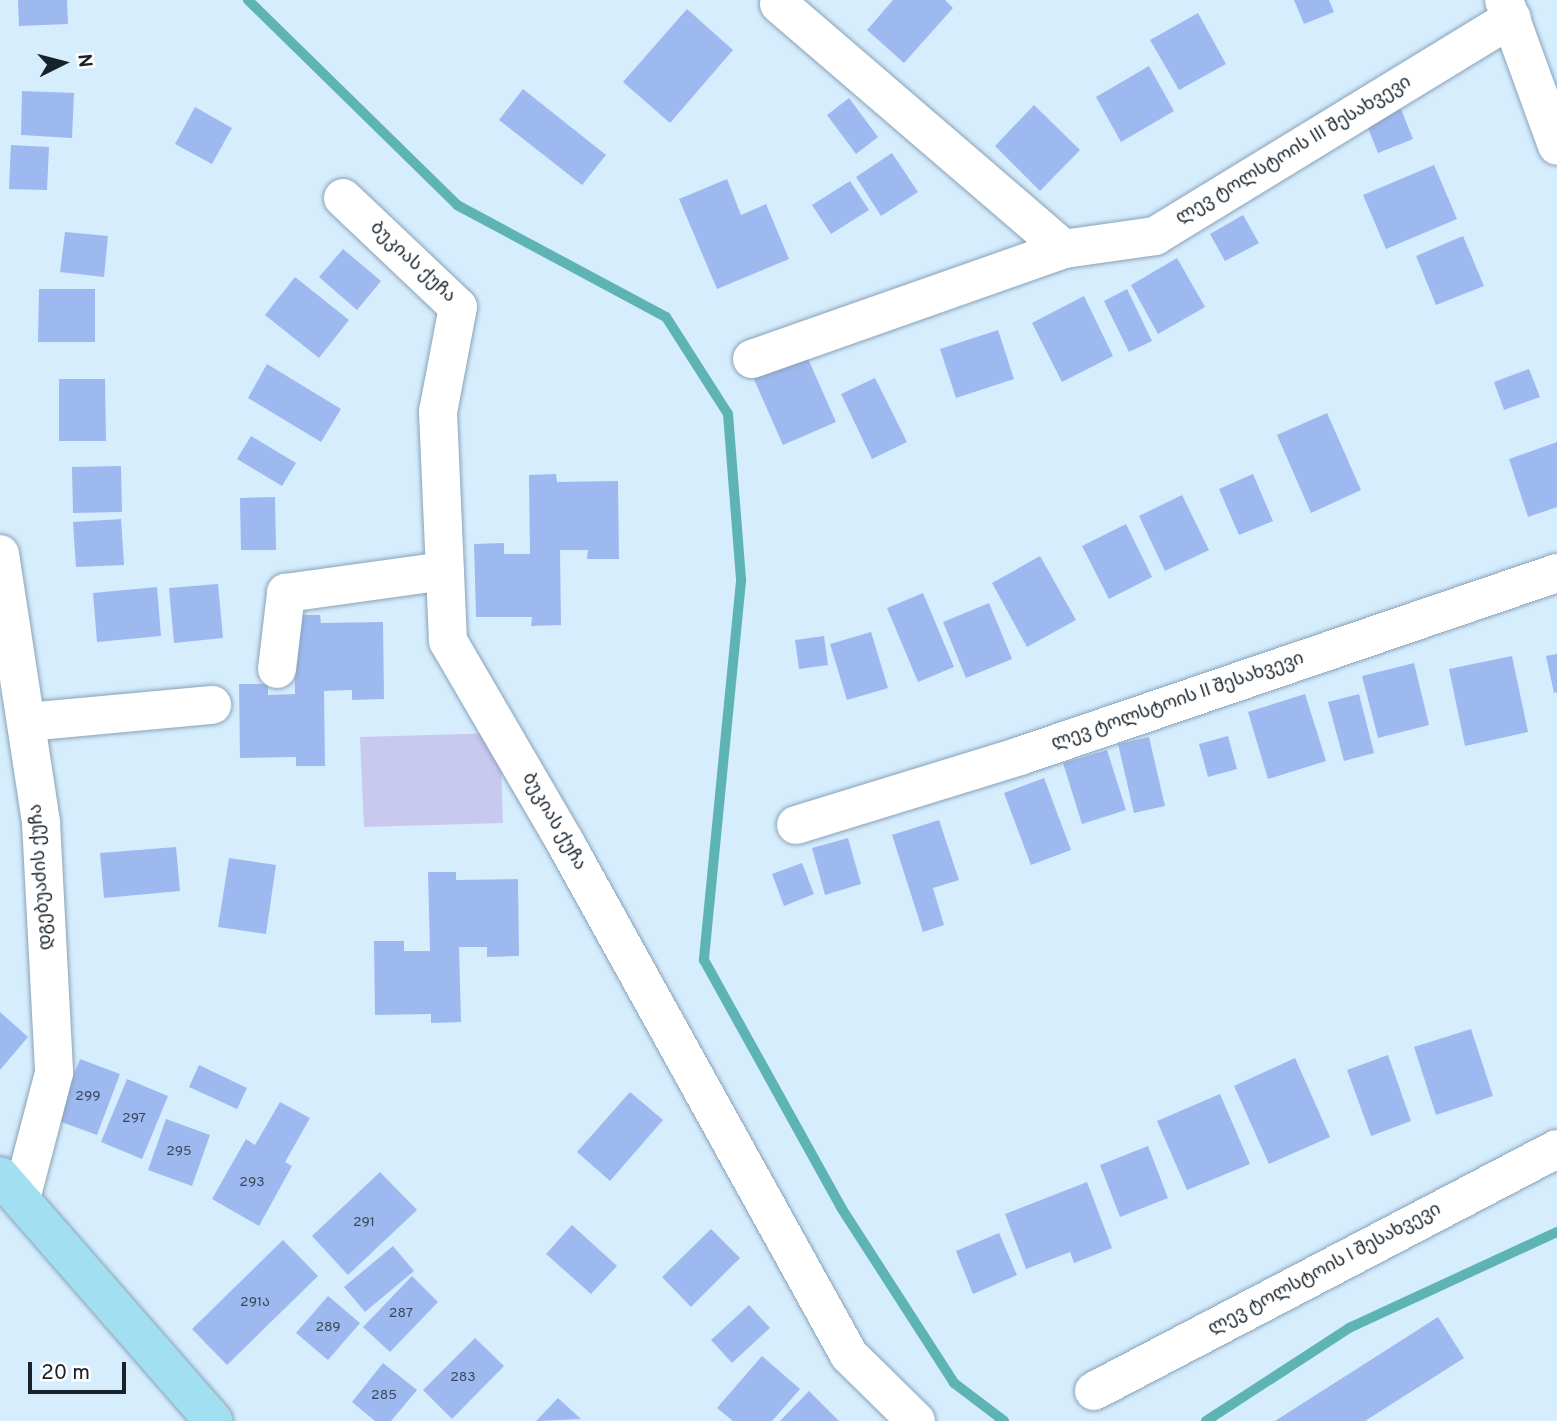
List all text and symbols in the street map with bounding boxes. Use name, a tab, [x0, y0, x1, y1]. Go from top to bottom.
north arrow	[28, 28, 98, 98]
text: N	[71, 53, 97, 69]
street label: ლევ ტოლსტოის III შესახვევი	[1172, 72, 1416, 230]
street label: ბუკიას ქუჩა	[365, 218, 459, 308]
street label: ლევ ტოლსტოის II შესახვევი	[1049, 649, 1307, 755]
street label: ბუკიას ქუჩა	[516, 769, 590, 875]
street label: დგებუაძის ქუჩა	[26, 803, 58, 951]
house number: 299	[75, 1089, 101, 1105]
house number: 297	[122, 1111, 146, 1127]
house number: 295	[166, 1144, 192, 1160]
house number: 293	[239, 1175, 265, 1191]
street label: ლევ ტოლსტოის I შესახვევი	[1205, 1199, 1445, 1341]
house number: 291	[353, 1215, 375, 1231]
house number: 291ა	[240, 1295, 270, 1311]
house number: 287	[389, 1306, 413, 1322]
house number: 289	[315, 1320, 341, 1336]
scale bar	[32, 1348, 130, 1392]
text: 20 m	[41, 1360, 90, 1387]
house number: 283	[450, 1370, 476, 1386]
house number: 285	[371, 1388, 397, 1404]

